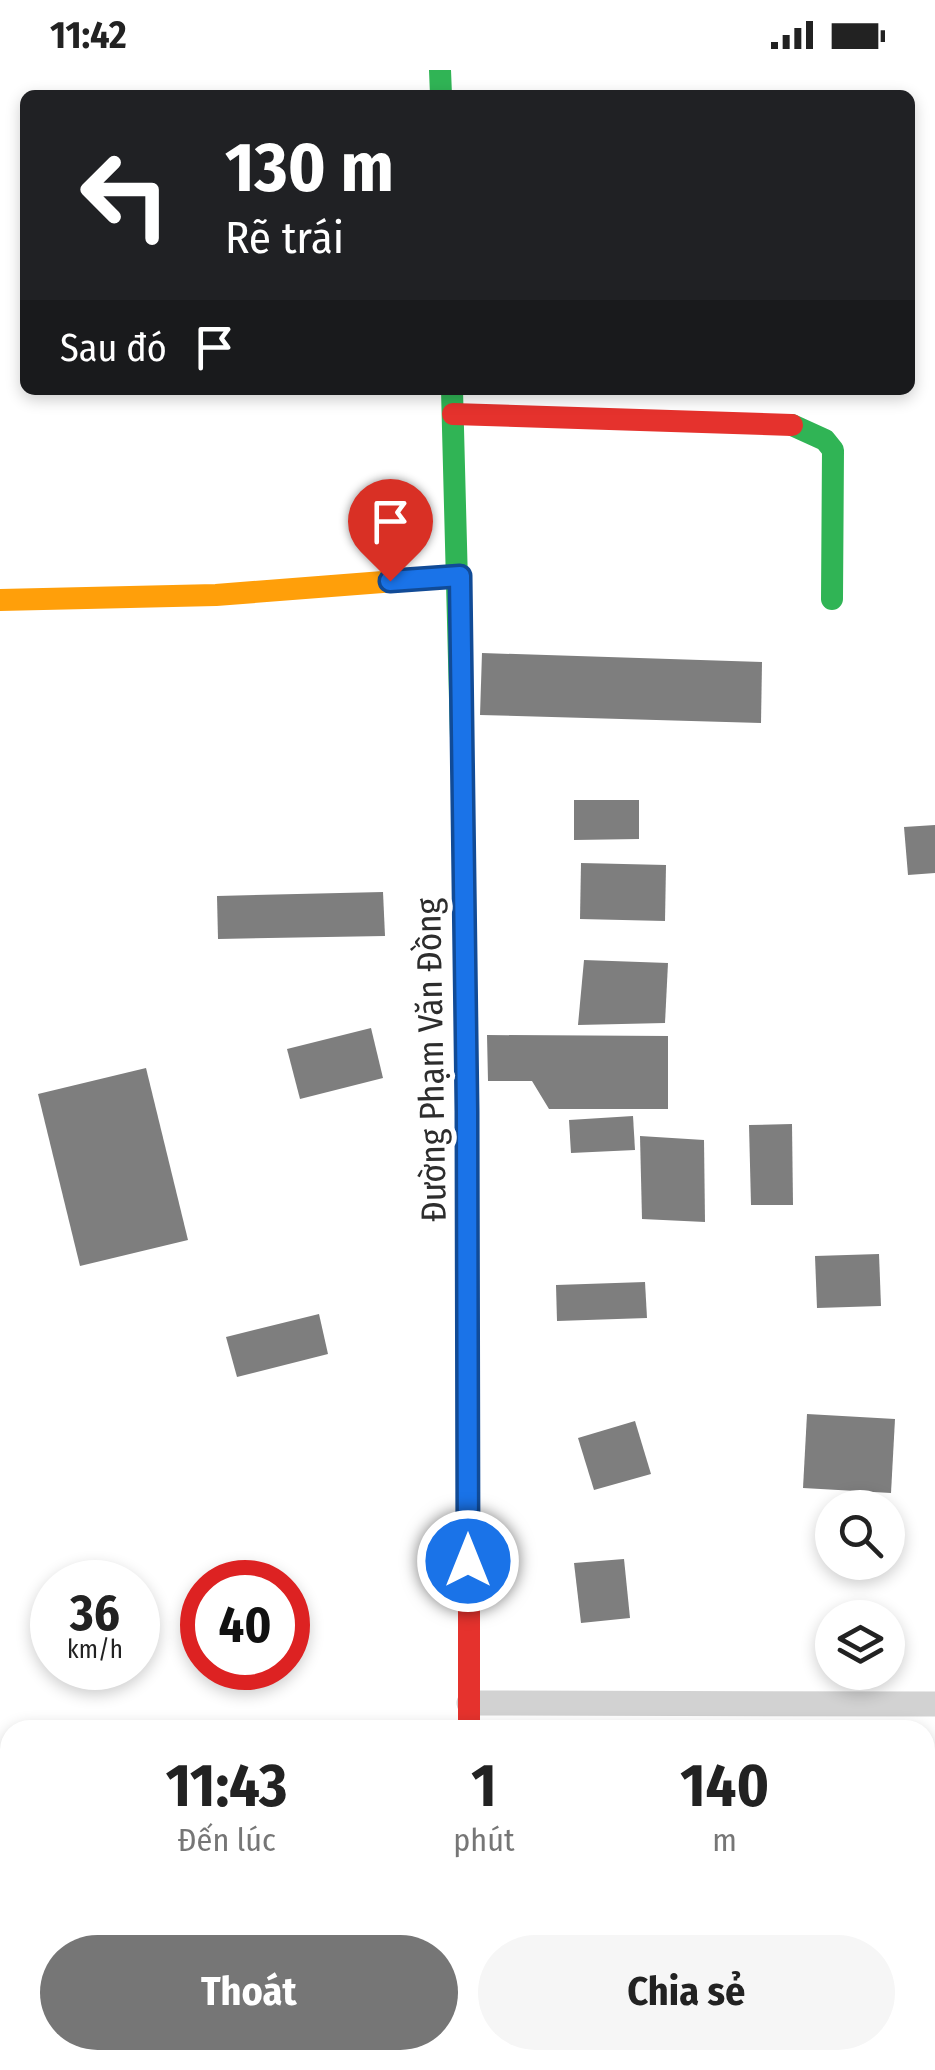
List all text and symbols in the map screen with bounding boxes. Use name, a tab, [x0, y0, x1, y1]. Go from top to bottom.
text: 11:42	[50, 12, 127, 58]
text: 130 m	[225, 126, 394, 210]
icon: left	[60, 130, 190, 260]
text: Rẽ trái	[225, 211, 344, 265]
icon: arrive	[187, 320, 242, 375]
text: Sau đó	[60, 325, 167, 371]
pin	[348, 479, 433, 582]
icon: arrive	[363, 494, 418, 549]
street label: Đường Phạm Văn Đồng	[407, 897, 455, 1222]
map controls	[815, 1490, 905, 1690]
button: search	[815, 1490, 905, 1580]
position arrow	[416, 1509, 520, 1613]
speed limit sign: 40	[180, 1560, 310, 1690]
text: 36	[70, 1583, 120, 1643]
button: layers	[815, 1600, 905, 1690]
text: km/h	[67, 1635, 123, 1665]
text: 11:43	[166, 1750, 287, 1822]
text: 1	[471, 1750, 497, 1822]
text: 140	[680, 1750, 769, 1822]
text: Đến lúc	[178, 1821, 276, 1859]
text: phút	[453, 1821, 514, 1859]
text: m	[712, 1821, 737, 1859]
button: Thoát	[40, 1935, 458, 2050]
button: Chia sẻ	[478, 1935, 895, 2050]

